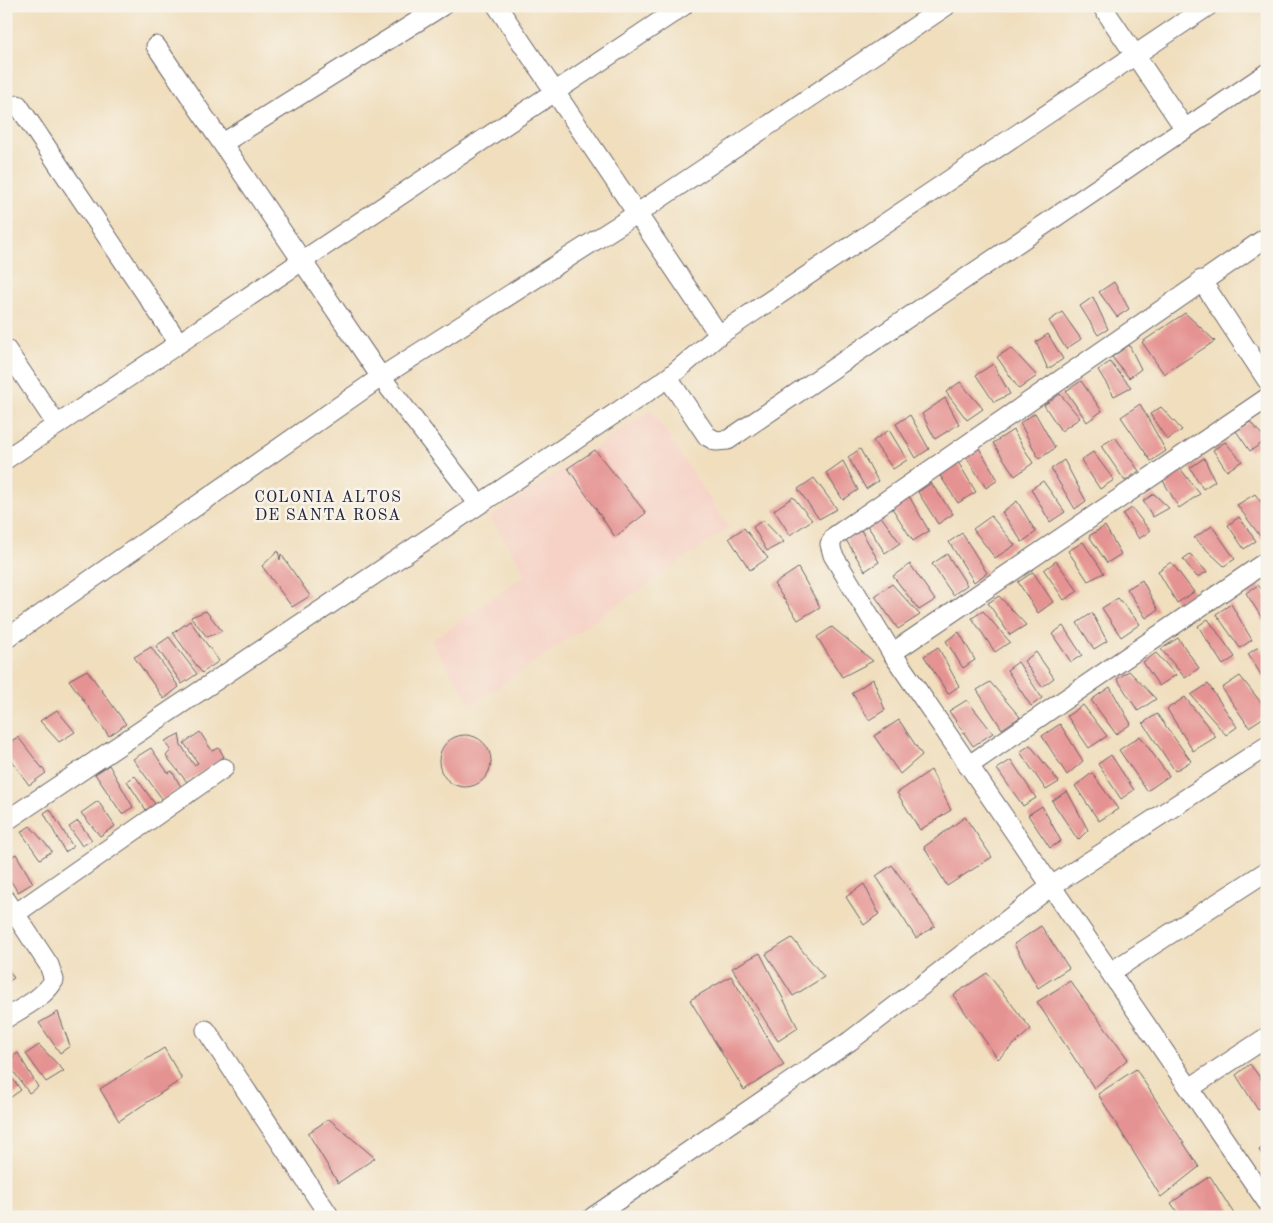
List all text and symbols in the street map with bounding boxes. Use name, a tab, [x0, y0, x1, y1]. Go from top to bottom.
district label: COLONIA ALTOS DE SANTA ROSA	[254, 490, 402, 524]

